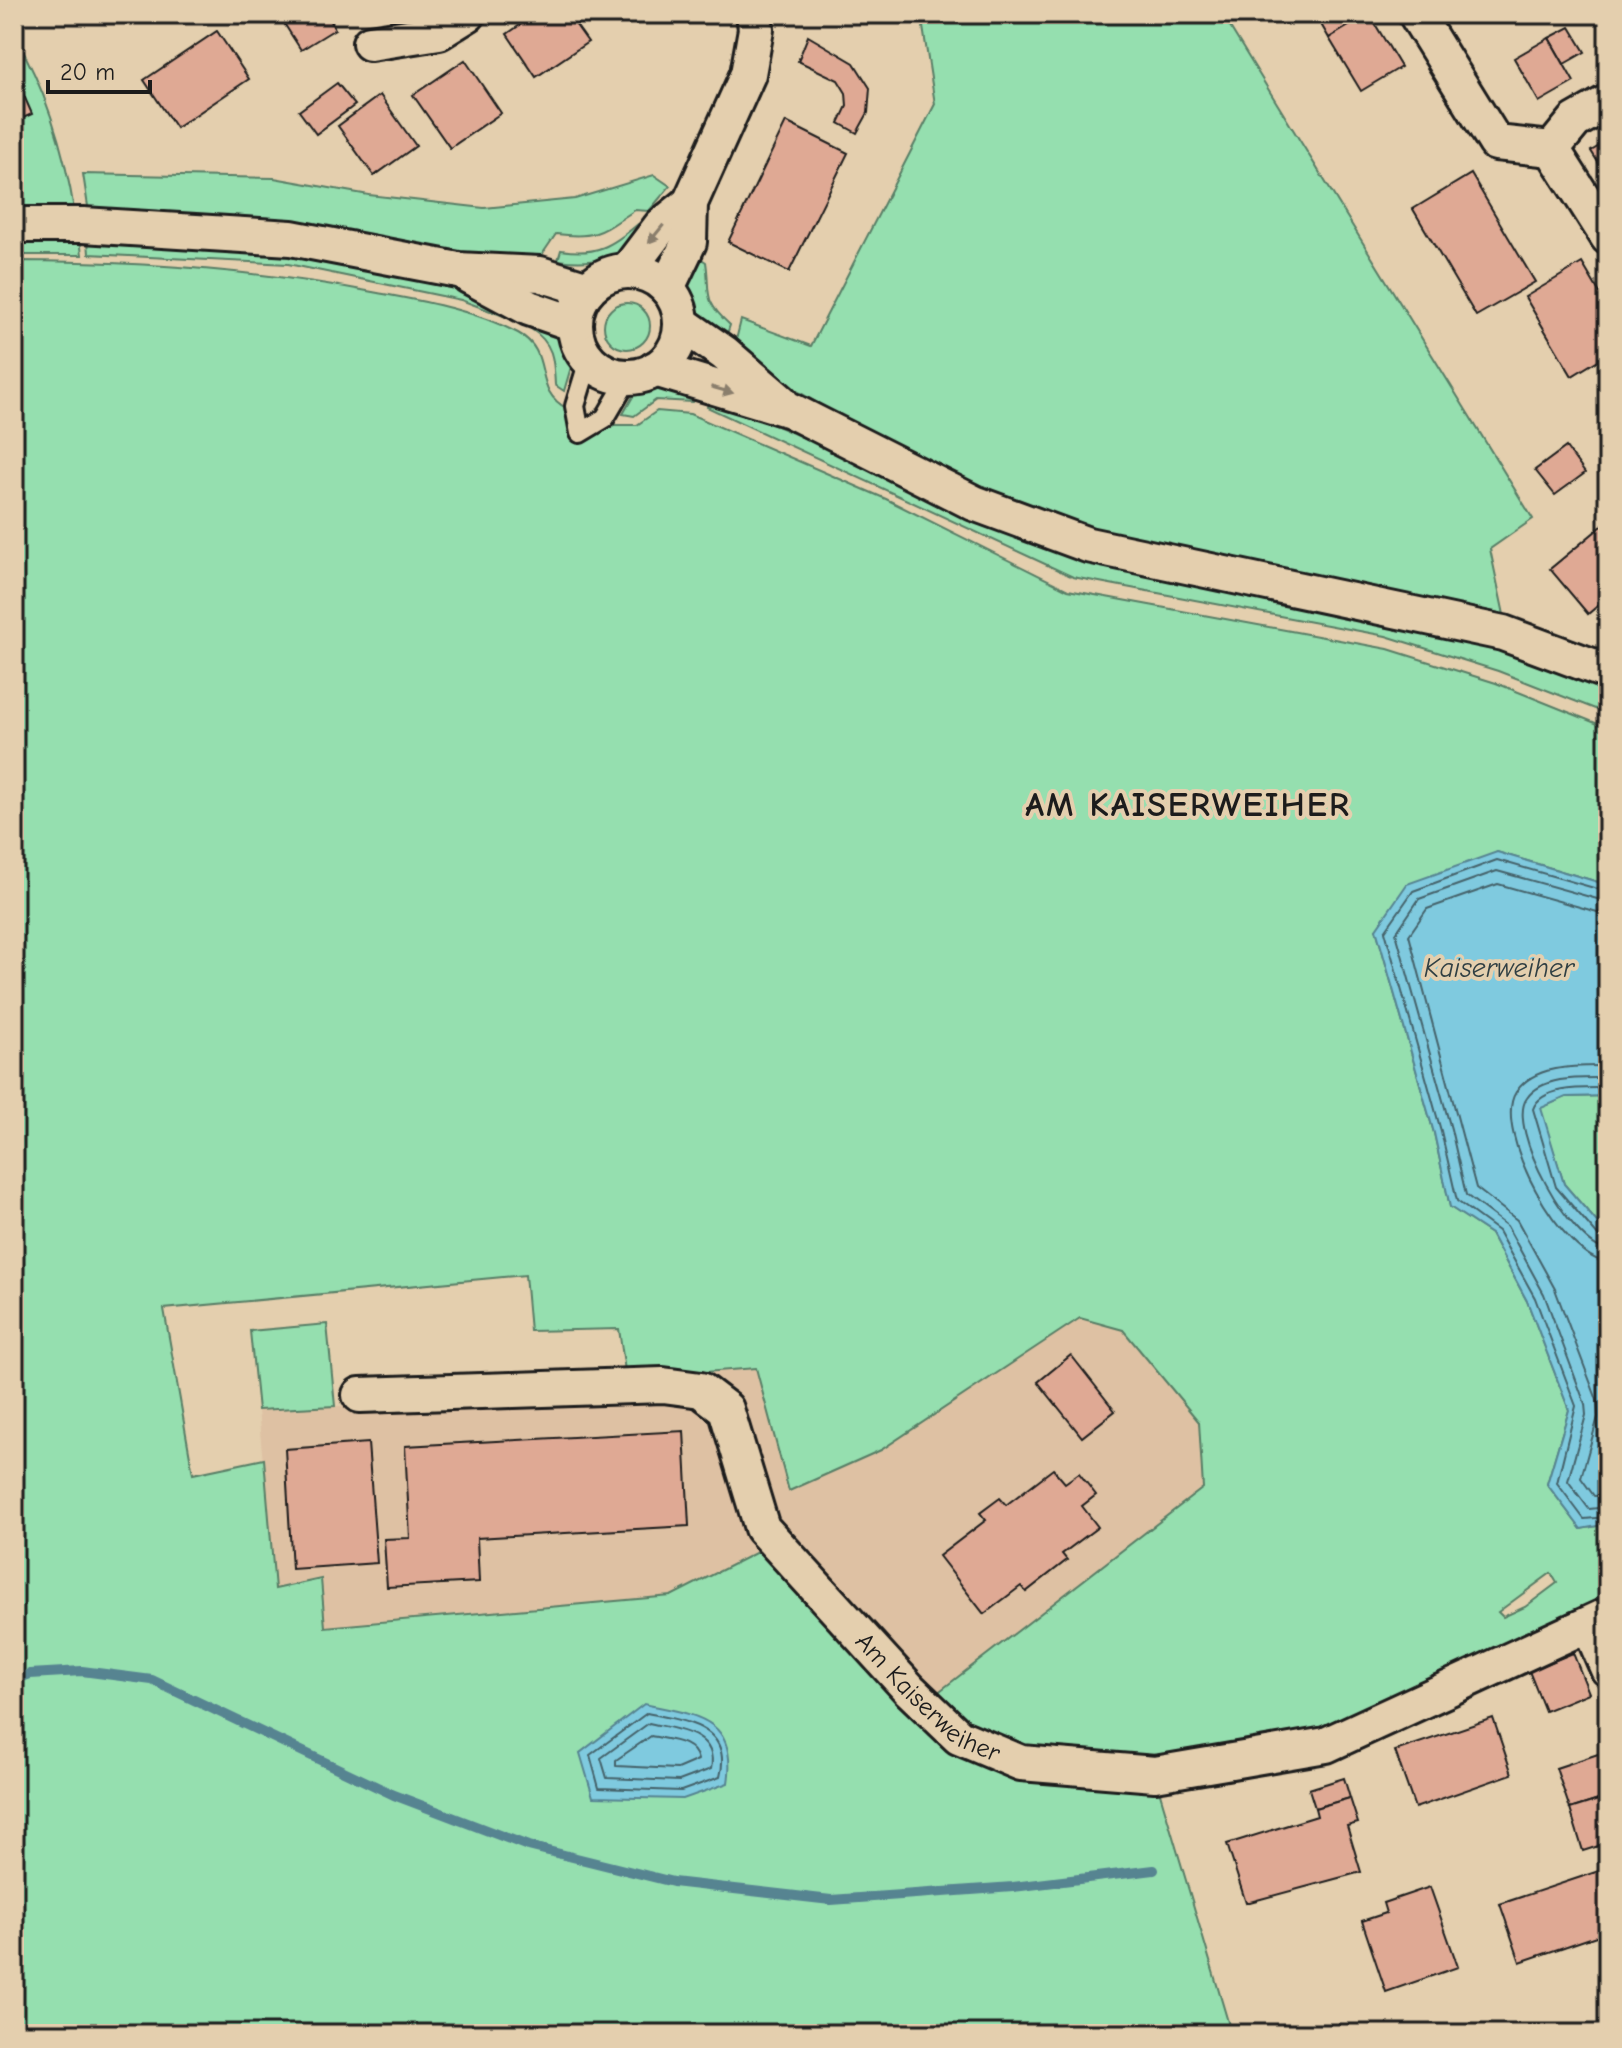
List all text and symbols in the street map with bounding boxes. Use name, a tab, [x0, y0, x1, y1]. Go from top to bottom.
scale bar	[48, 44, 150, 94]
text: 20 m	[60, 58, 115, 86]
one-way arrow	[648, 224, 664, 244]
one-way arrow	[711, 384, 735, 397]
district label: AM KAISERWEIHER	[1025, 785, 1351, 825]
water label: Kaiserweiher	[1424, 952, 1576, 984]
street label: Am Kaiserweiher	[849, 1627, 1005, 1769]

